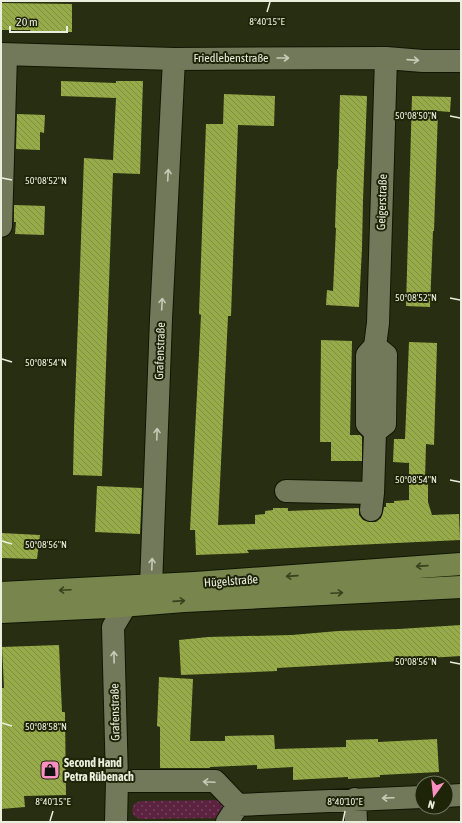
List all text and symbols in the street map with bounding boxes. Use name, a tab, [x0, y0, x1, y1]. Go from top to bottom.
scale bar	[10, 8, 67, 34]
text: 20 m	[16, 15, 38, 29]
text: 8°40'15"E	[249, 16, 285, 27]
street label: Friedlebenstraße	[193, 51, 269, 65]
one-way arrow	[276, 54, 289, 62]
one-way arrow	[406, 56, 419, 63]
text: 50°08'50"N	[395, 110, 437, 121]
one-way arrow	[164, 169, 172, 182]
street label: Geigerstraße	[374, 174, 390, 230]
text: 50°08'52"N	[25, 175, 67, 186]
text: 50°08'52"N	[395, 292, 437, 303]
one-way arrow	[158, 298, 165, 311]
street label: Grafenstraße	[152, 322, 168, 380]
text: 50°08'54"N	[25, 357, 67, 368]
one-way arrow	[153, 428, 160, 441]
text: 50°08'54"N	[395, 474, 437, 485]
text: 50°08'56"N	[25, 539, 67, 550]
one-way arrow	[148, 558, 156, 571]
one-way arrow	[416, 563, 429, 570]
street label: Hügelstraße	[204, 572, 258, 590]
one-way arrow	[286, 572, 299, 580]
one-way arrow	[59, 586, 72, 594]
one-way arrow	[330, 589, 343, 597]
one-way arrow	[172, 598, 185, 605]
one-way arrow	[110, 651, 118, 664]
text: 50°08'56"N	[395, 656, 437, 667]
street label: Grafenstraße	[107, 683, 123, 741]
text: 50°08'58"N	[25, 721, 67, 732]
place label: Second Hand Petra Rübenach	[64, 756, 134, 784]
shop icon: Second Hand Petra Rübenach	[39, 759, 61, 781]
north arrow	[414, 775, 454, 815]
one-way arrow	[203, 778, 216, 785]
one-way arrow	[382, 794, 395, 802]
text: 8°40'15"E	[35, 796, 71, 807]
text: 8°40'10"E	[327, 796, 363, 807]
text: N	[427, 798, 436, 811]

